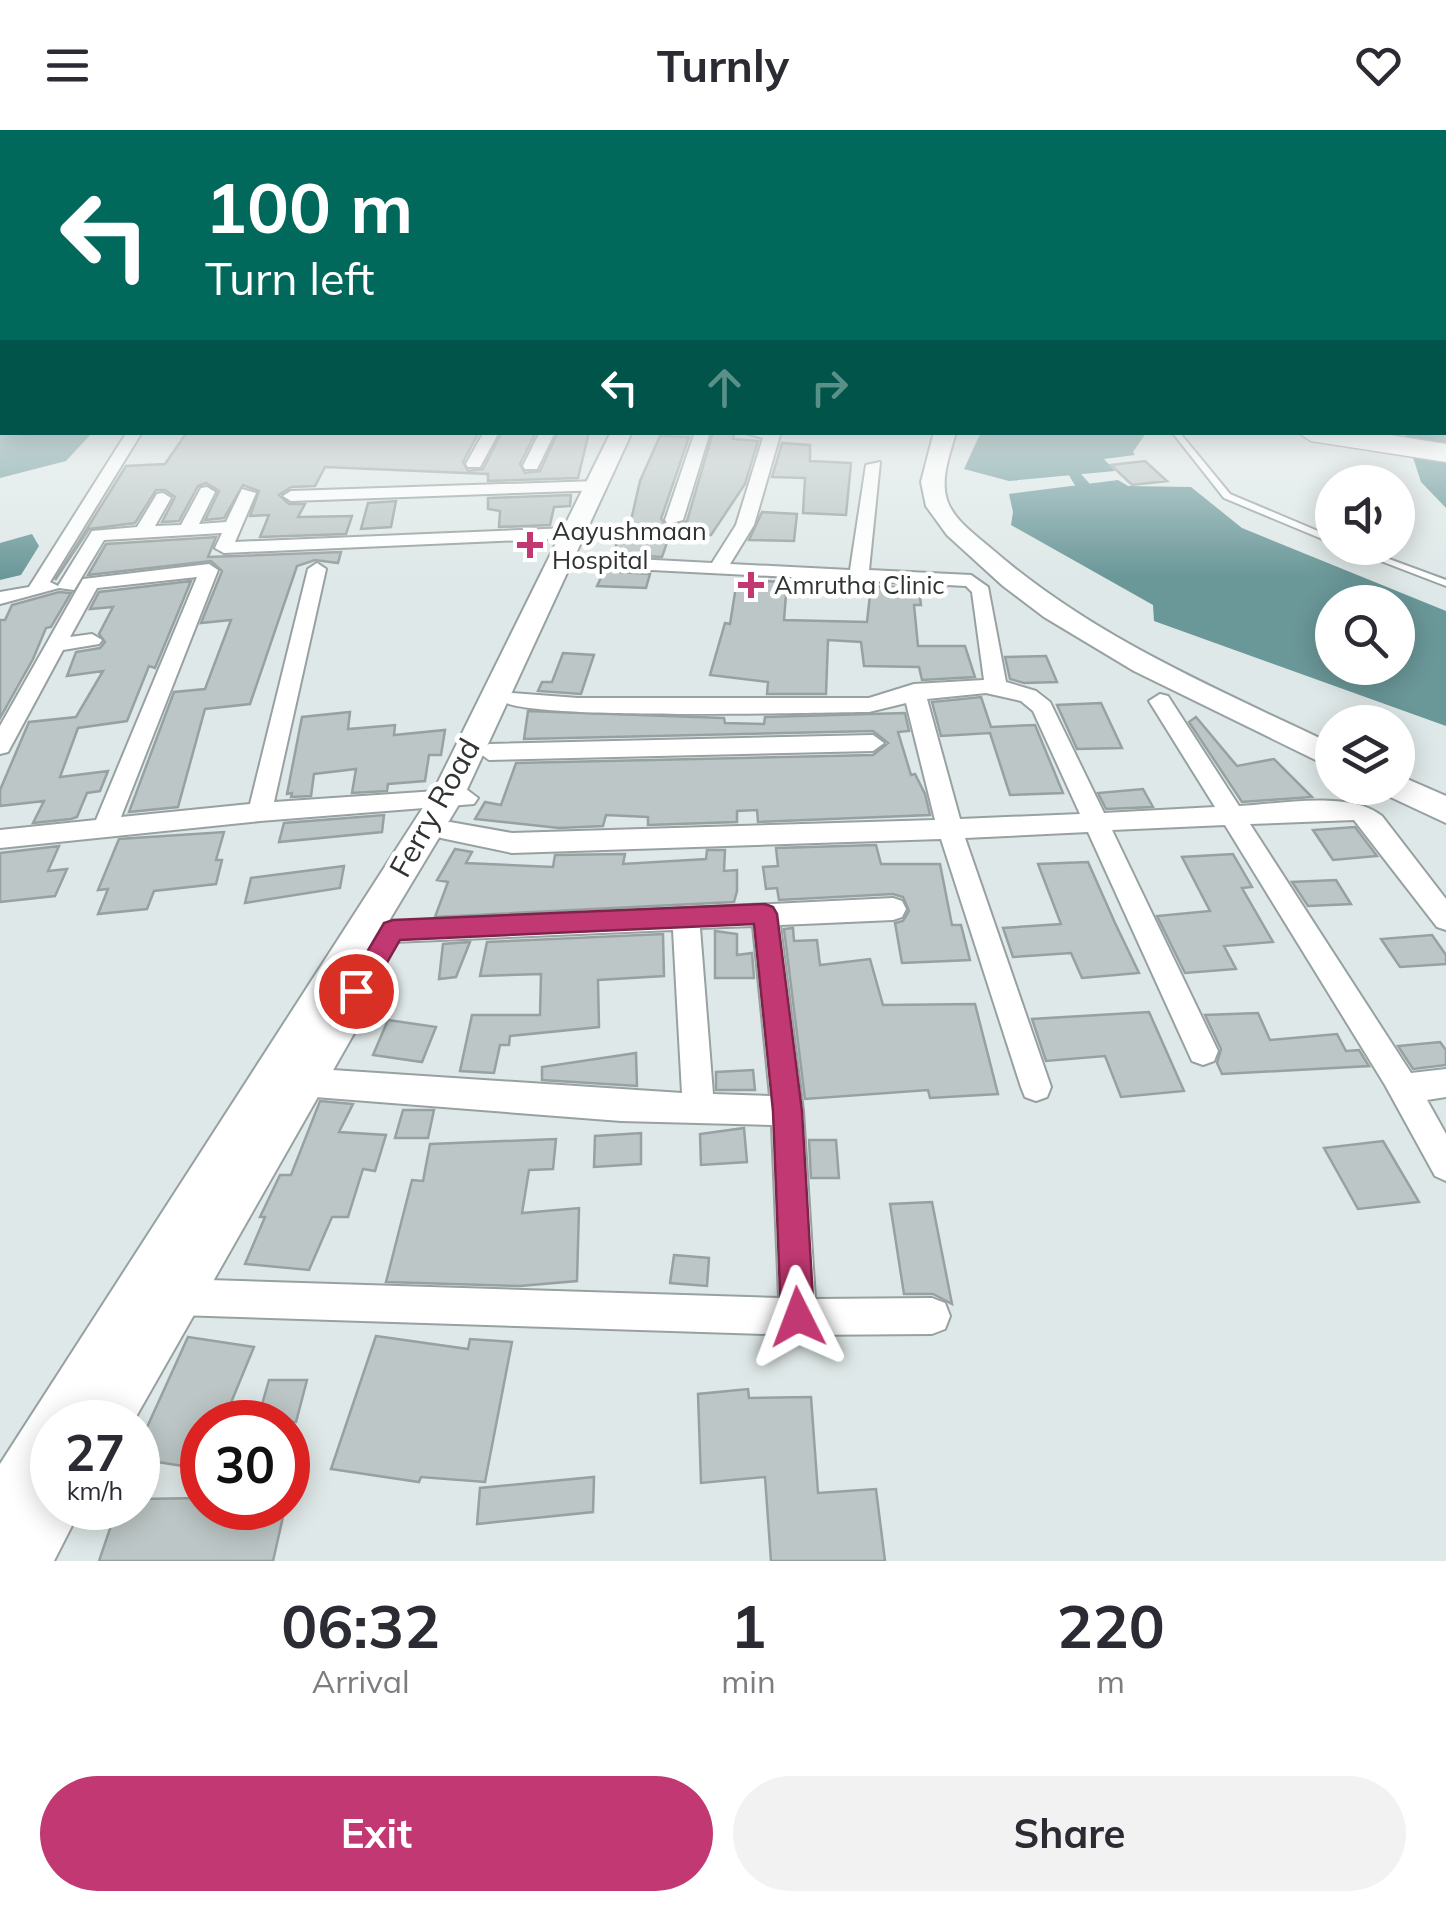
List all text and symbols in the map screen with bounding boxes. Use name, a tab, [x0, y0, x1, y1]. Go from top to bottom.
text: Turnly	[657, 37, 789, 93]
icon: menu	[40, 38, 95, 93]
icon: heart	[1351, 38, 1406, 93]
text: 100 m	[205, 163, 413, 251]
icon: left	[40, 170, 170, 300]
text: Turn left	[205, 250, 374, 306]
icon: left	[592, 360, 647, 415]
icon: ahead	[697, 360, 752, 415]
icon: right	[802, 360, 857, 415]
map controls	[1315, 465, 1415, 805]
button: sound	[1315, 465, 1415, 565]
place label: Aayushmaan Hospital	[552, 515, 707, 575]
marker: Aayushmaan Hospital	[517, 532, 543, 558]
place label: Amrutha Clinic	[774, 569, 945, 600]
marker: Amrutha Clinic	[738, 572, 764, 598]
button: search	[1315, 585, 1415, 685]
button: layers	[1315, 705, 1415, 805]
street label: Ferry Road	[381, 732, 488, 883]
pin	[314, 949, 399, 1034]
icon: arrive	[329, 964, 384, 1019]
position arrow	[746, 1265, 850, 1369]
speed limit sign: 30	[180, 1400, 310, 1530]
text: 27	[65, 1421, 125, 1484]
text: km/h	[67, 1475, 123, 1506]
text: 06:32	[281, 1588, 440, 1663]
text: 1	[730, 1588, 766, 1663]
text: 220	[1057, 1588, 1165, 1663]
text: Arrival	[312, 1661, 410, 1701]
text: min	[721, 1661, 776, 1701]
text: m	[1097, 1661, 1125, 1701]
button: Exit	[40, 1776, 713, 1891]
button: Share	[733, 1776, 1406, 1891]

